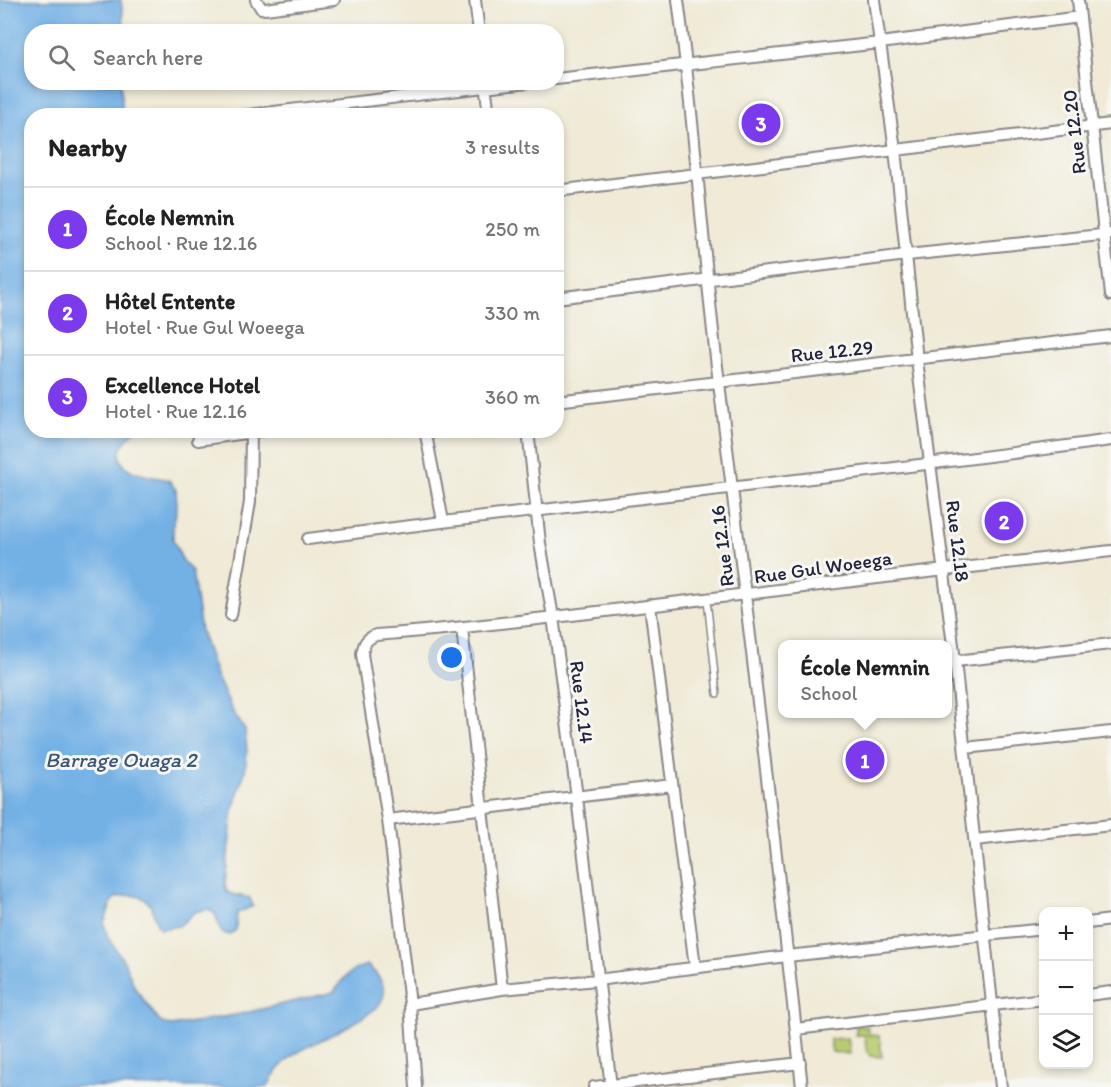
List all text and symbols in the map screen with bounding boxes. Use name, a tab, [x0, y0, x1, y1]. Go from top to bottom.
search box	[24, 24, 564, 90]
icon: search	[45, 41, 78, 74]
text: Search here	[93, 44, 203, 71]
street label: Rue 12.20	[1057, 89, 1091, 175]
pin: 3	[742, 100, 780, 146]
text: Nearby	[48, 131, 127, 163]
text: 3 results	[465, 135, 540, 159]
text: École Nemnin	[105, 204, 234, 231]
text: 1	[63, 217, 72, 241]
text: 250 m	[485, 217, 540, 241]
text: School · Rue 12.16	[105, 231, 257, 255]
text: Hôtel Entente	[105, 288, 235, 315]
text: 2	[62, 301, 73, 325]
text: 330 m	[485, 301, 540, 325]
text: Hotel · Rue Gul Woeega	[105, 315, 305, 339]
street label: Rue 12.29	[790, 335, 874, 367]
text: Excellence Hotel	[105, 372, 260, 399]
text: 3	[62, 385, 73, 409]
text: 360 m	[485, 385, 540, 409]
text: Hotel · Rue 12.16	[105, 399, 247, 423]
pin: 2	[984, 498, 1024, 544]
street label: Rue 12.18	[941, 499, 975, 583]
street label: Rue 12.16	[705, 504, 739, 588]
street label: Rue Gul Woeega	[752, 545, 894, 589]
popup	[778, 640, 952, 718]
your location	[437, 643, 466, 672]
text: École Nemnin	[800, 654, 930, 681]
street label: Rue 12.14	[565, 659, 599, 745]
text: School	[800, 681, 857, 705]
pin: 1	[846, 738, 884, 783]
water label: Barrage Ouaga 2	[45, 747, 199, 772]
map controls	[1039, 907, 1093, 1069]
button: +	[1039, 907, 1093, 961]
button: −	[1039, 961, 1093, 1015]
button: layers	[1039, 1015, 1093, 1069]

